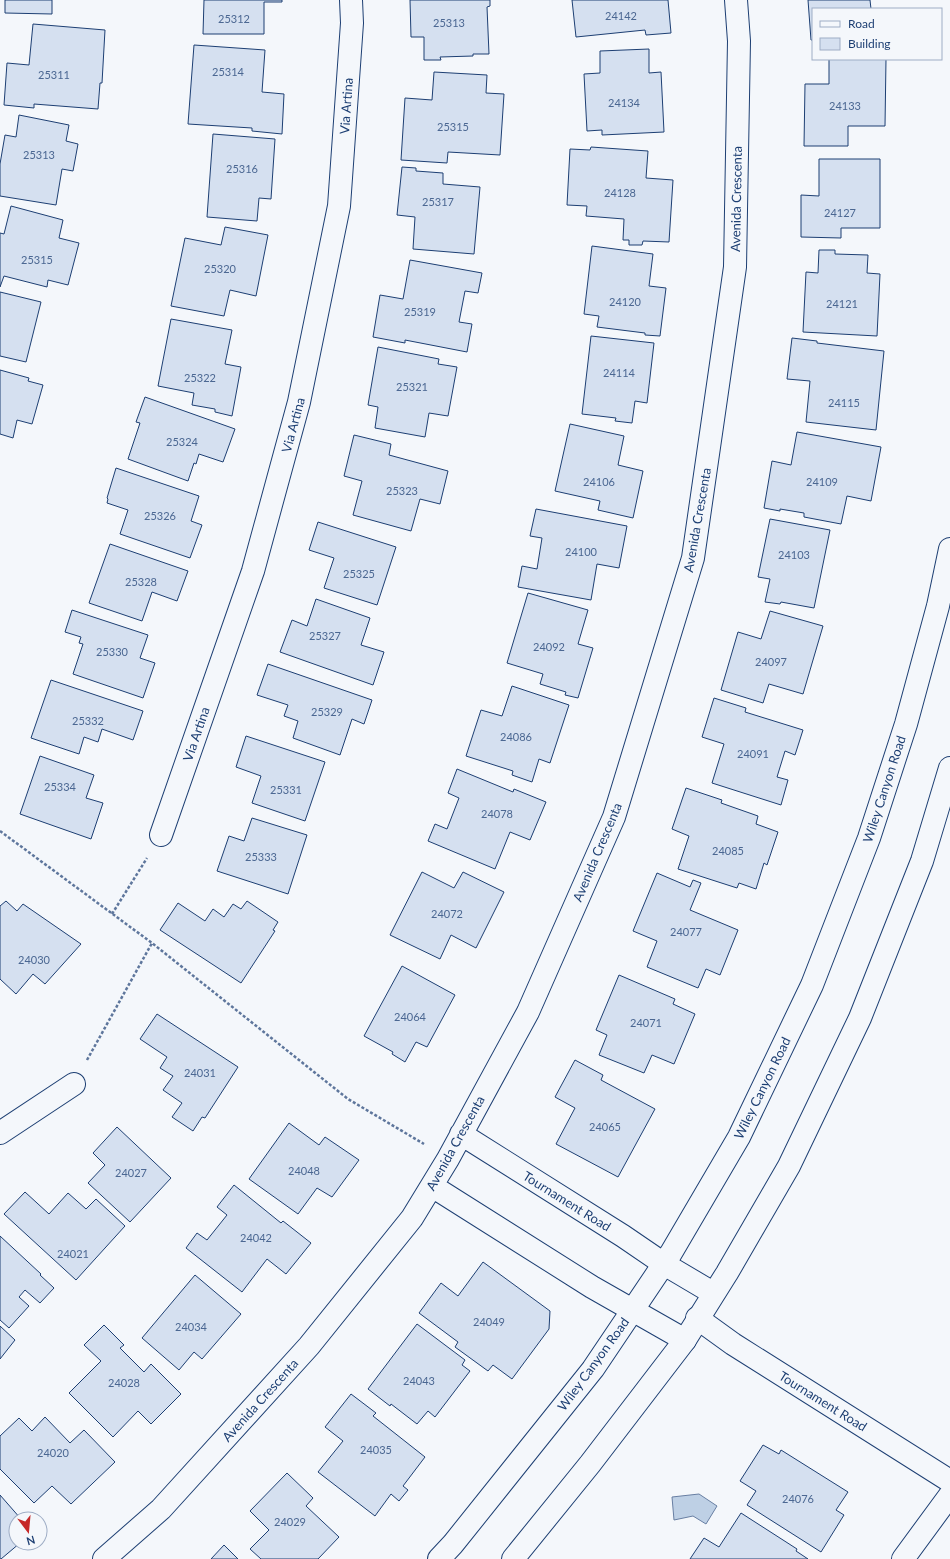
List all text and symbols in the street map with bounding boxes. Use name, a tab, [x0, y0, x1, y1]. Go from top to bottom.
legend	[812, 8, 942, 60]
house number: 24142	[605, 9, 637, 22]
house number: 25312	[218, 12, 250, 25]
house number: 25313	[433, 16, 465, 29]
text: Road	[848, 16, 875, 31]
text: Building	[848, 36, 891, 51]
house number: 25314	[212, 65, 245, 78]
house number: 25311	[38, 68, 70, 81]
street label: Via Artina	[336, 77, 356, 135]
house number: 24134	[608, 96, 641, 109]
house number: 24133	[829, 99, 861, 112]
house number: 25315	[437, 120, 469, 133]
street label: Avenida Crescenta	[727, 146, 745, 252]
house number: 25313	[23, 148, 55, 161]
house number: 25316	[226, 162, 258, 175]
house number: 24128	[604, 186, 636, 199]
house number: 25317	[422, 195, 454, 208]
house number: 24127	[824, 206, 856, 219]
house number: 25315	[21, 253, 53, 266]
house number: 25320	[204, 262, 237, 275]
house number: 24120	[609, 295, 642, 308]
house number: 24121	[826, 297, 858, 310]
house number: 25319	[404, 305, 436, 318]
house number: 24114	[603, 366, 636, 379]
house number: 25322	[184, 371, 216, 384]
house number: 25321	[396, 380, 428, 393]
street label: Via Artina	[278, 396, 308, 454]
house number: 24115	[828, 396, 860, 409]
house number: 25324	[166, 435, 199, 448]
street label: Avenida Crescenta	[680, 466, 714, 574]
house number: 24106	[583, 475, 615, 488]
house number: 24109	[806, 475, 838, 488]
house number: 25323	[386, 484, 418, 497]
house number: 25326	[144, 509, 176, 522]
house number: 24100	[565, 545, 598, 558]
house number: 24103	[778, 548, 810, 561]
house number: 25325	[343, 567, 375, 580]
house number: 25328	[125, 575, 157, 588]
house number: 25327	[309, 629, 341, 642]
house number: 24092	[533, 640, 565, 653]
house number: 25330	[96, 645, 129, 658]
house number: 24097	[755, 655, 787, 668]
street label: Via Artina	[179, 705, 213, 763]
house number: 25329	[311, 705, 343, 718]
house number: 25332	[72, 714, 104, 727]
house number: 24086	[500, 730, 532, 743]
street label: Wiley Canyon Road	[859, 733, 909, 845]
house number: 24091	[737, 747, 769, 760]
house number: 25334	[44, 780, 77, 793]
house number: 25331	[270, 783, 302, 796]
street label: Avenida Crescenta	[569, 800, 625, 904]
house number: 24078	[481, 807, 513, 820]
house number: 24085	[712, 844, 744, 857]
house number: 25333	[245, 850, 277, 863]
house number: 24072	[431, 907, 463, 920]
house number: 24077	[670, 925, 702, 938]
house number: 24030	[18, 953, 51, 966]
house number: 24064	[394, 1010, 427, 1023]
house number: 24071	[630, 1016, 662, 1029]
street label: Wiley Canyon Road	[730, 1034, 794, 1142]
house number: 24031	[184, 1066, 216, 1079]
street label: Avenida Crescenta	[422, 1093, 488, 1193]
house number: 24065	[589, 1120, 621, 1133]
house number: 24048	[288, 1164, 320, 1177]
house number: 24027	[115, 1166, 147, 1179]
street label: Tournament Road	[520, 1168, 614, 1234]
house number: 24042	[240, 1231, 272, 1244]
house number: 24021	[57, 1247, 89, 1260]
street label: Wiley Canyon Road	[554, 1314, 632, 1414]
house number: 24049	[473, 1315, 505, 1328]
house number: 24034	[175, 1320, 208, 1333]
street label: Avenida Crescenta	[219, 1355, 301, 1445]
street label: Tournament Road	[776, 1368, 870, 1434]
house number: 24043	[403, 1374, 435, 1387]
house number: 24028	[108, 1376, 140, 1389]
house number: 24035	[360, 1443, 392, 1456]
house number: 24020	[37, 1446, 70, 1459]
house number: 24076	[782, 1492, 814, 1505]
north arrow	[8, 1511, 48, 1551]
house number: 24029	[274, 1515, 306, 1528]
text: N	[25, 1534, 37, 1549]

